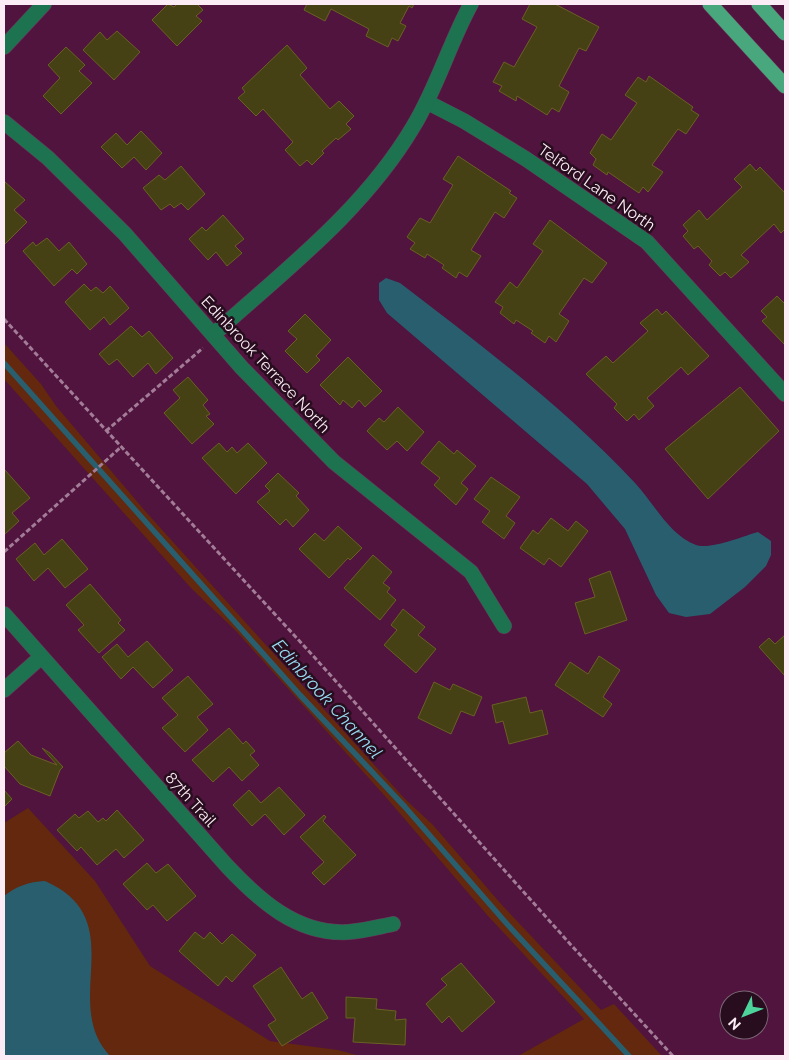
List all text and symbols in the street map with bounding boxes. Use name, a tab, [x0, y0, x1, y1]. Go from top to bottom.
street label: Telford Lane North	[535, 140, 659, 235]
street label: Edinbrook Terrace North	[197, 292, 334, 437]
water label: Edinbrook Channel	[268, 635, 387, 763]
street label: 87th Trail	[161, 768, 220, 831]
north arrow	[719, 990, 769, 1040]
text: N	[725, 1015, 744, 1033]

